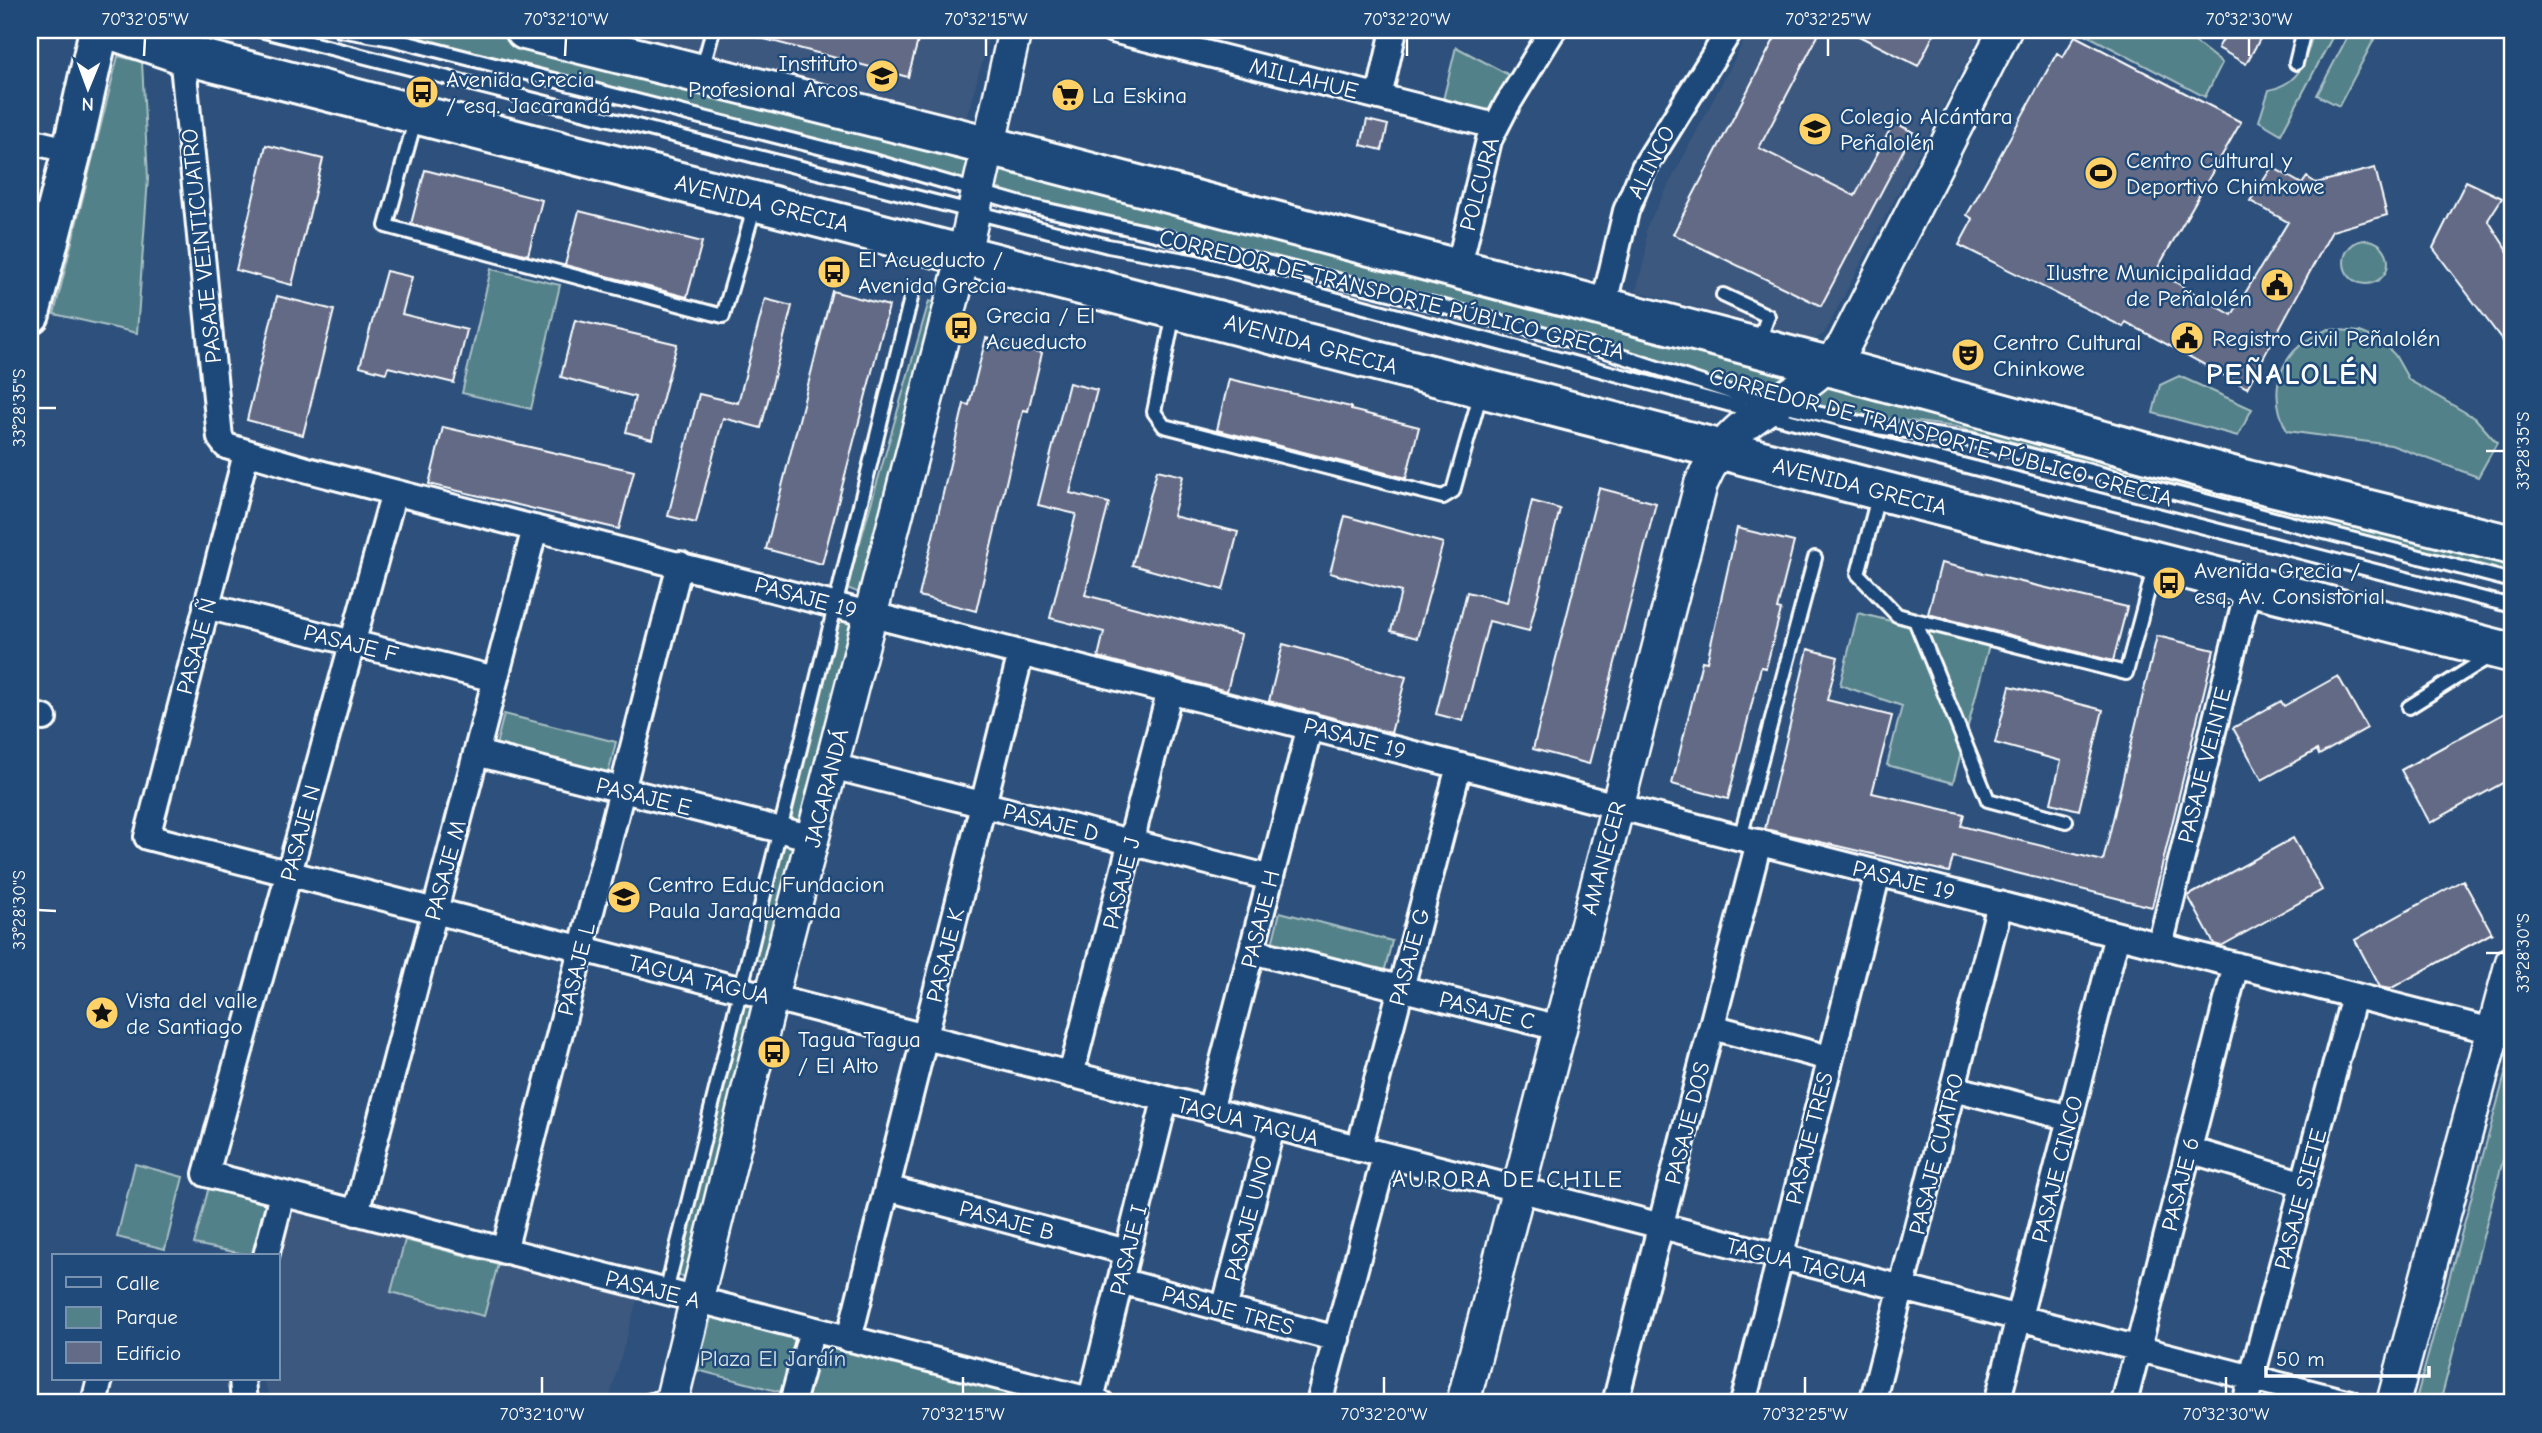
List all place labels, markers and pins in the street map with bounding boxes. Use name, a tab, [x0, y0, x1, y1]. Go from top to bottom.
place label: Instituto Profesional Arcos	[688, 50, 858, 103]
school or university icon: Instituto Profesional Arcos	[863, 57, 901, 95]
place label: Avenida Grecia / esq. Jacarandá	[446, 66, 611, 119]
bus stop icon: Avenida Grecia / esq. Jacarandá	[403, 73, 441, 111]
supermarket icon: La Eskina	[1049, 76, 1087, 114]
place label: La Eskina	[1092, 82, 1187, 109]
place label: Colegio Alcántara Peñalolén	[1840, 103, 2013, 156]
school or university icon: Colegio Alcántara Peñalolén	[1796, 110, 1834, 148]
place label: Centro Cultural y Deportivo Chimkowe	[2126, 147, 2325, 200]
sports icon: Centro Cultural y Deportivo Chimkowe	[2082, 154, 2120, 192]
place label: El Acueducto / Avenida Grecia	[858, 246, 1007, 299]
bus stop icon: El Acueducto / Avenida Grecia	[815, 253, 853, 291]
place label: Ilustre Municipalidad de Peñalolén	[2046, 259, 2252, 312]
public building icon: Ilustre Municipalidad de Peñalolén	[2258, 266, 2296, 304]
place label: Grecia / El Acueducto	[986, 302, 1095, 355]
bus stop icon: Grecia / El Acueducto	[942, 309, 980, 347]
public building icon: Registro Civil Peñalolén	[2168, 319, 2206, 357]
place label: Registro Civil Peñalolén	[2212, 325, 2441, 352]
place label: Centro Cultural Chinkowe	[1993, 329, 2141, 382]
theatre icon: Centro Cultural Chinkowe	[1949, 336, 1987, 374]
place label: Avenida Grecia / esq. Av. Consistorial	[2194, 557, 2385, 610]
bus stop icon: Avenida Grecia / esq. Av. Consistorial	[2150, 564, 2188, 602]
place label: Centro Educ. Fundacion Paula Jaraquemada	[648, 871, 885, 924]
school or university icon: Centro Educ. Fundacion Paula Jaraquemada	[605, 878, 643, 916]
place label: Vista del valle de Santiago	[126, 987, 258, 1040]
place icon: Vista del valle de Santiago	[83, 994, 121, 1032]
place label: Tagua Tagua / El Alto	[798, 1026, 921, 1079]
bus stop icon: Tagua Tagua / El Alto	[755, 1033, 793, 1071]

